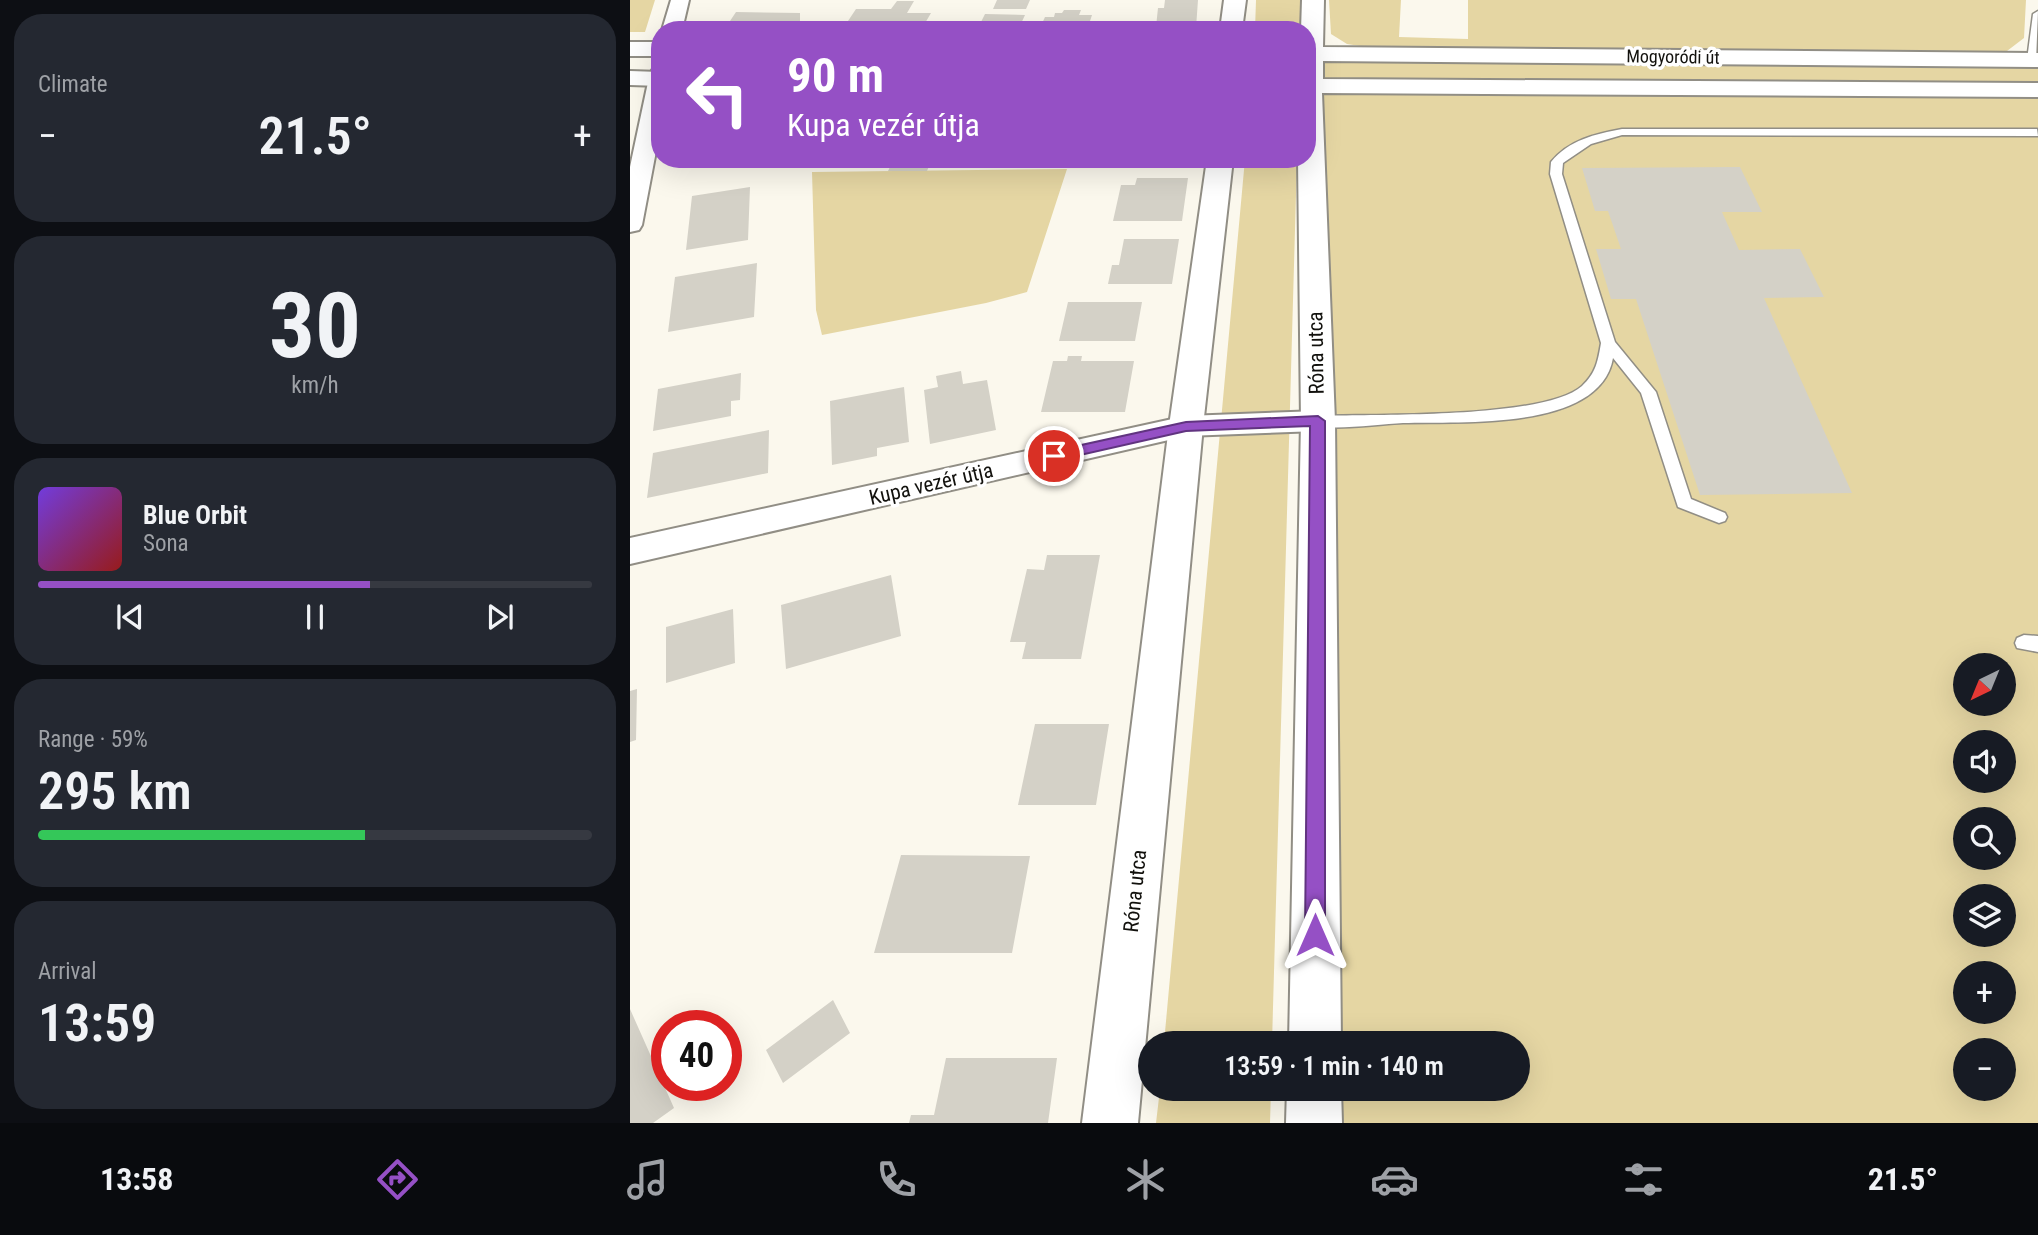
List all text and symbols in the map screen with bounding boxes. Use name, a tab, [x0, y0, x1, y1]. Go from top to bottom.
street label: Mogyoródi út	[1626, 45, 1720, 68]
text: 90 m	[787, 47, 884, 104]
icon: left	[672, 49, 763, 140]
text: Climate	[38, 71, 108, 98]
text: 21.5°	[258, 106, 372, 167]
text: Kupa vezér útja	[787, 106, 980, 144]
text: −	[38, 114, 57, 158]
text: +	[573, 114, 592, 158]
text: 30	[269, 273, 361, 379]
street label: Róna utca	[1303, 311, 1329, 395]
text: km/h	[291, 372, 339, 399]
pin	[1024, 426, 1084, 486]
icon: arrive	[1035, 437, 1073, 475]
street label: Kupa vezér útja	[867, 458, 995, 510]
text: Blue Orbit	[143, 500, 247, 530]
text: Sona	[143, 530, 189, 557]
icon: previous	[111, 598, 149, 636]
icon: pause	[296, 598, 334, 636]
icon: next	[481, 598, 519, 636]
north arrow	[1953, 653, 2016, 716]
map controls	[1953, 653, 2016, 1101]
text: Range · 59%	[38, 726, 148, 753]
button: sound	[1953, 730, 2016, 793]
text: 295 km	[38, 761, 192, 822]
button: search	[1953, 807, 2016, 870]
street label: Róna utca	[1119, 849, 1151, 933]
button: layers	[1953, 884, 2016, 947]
position arrow	[1278, 898, 1352, 972]
text: Arrival	[38, 958, 97, 985]
button: +	[1953, 961, 2016, 1024]
text: 13:59	[38, 993, 156, 1054]
speed limit sign: 40	[651, 1010, 742, 1101]
button: −	[1953, 1038, 2016, 1101]
text: 13:59 · 1 min · 140 m	[1224, 1051, 1444, 1081]
icon: directions	[373, 1155, 422, 1204]
icon: music	[623, 1155, 672, 1204]
icon: phone	[872, 1155, 921, 1204]
icon: climate	[1121, 1155, 1170, 1204]
icon: car	[1370, 1155, 1419, 1204]
icon: filters	[1619, 1155, 1668, 1204]
text: 13:58	[100, 1160, 173, 1198]
text: 21.5°	[1868, 1160, 1938, 1198]

